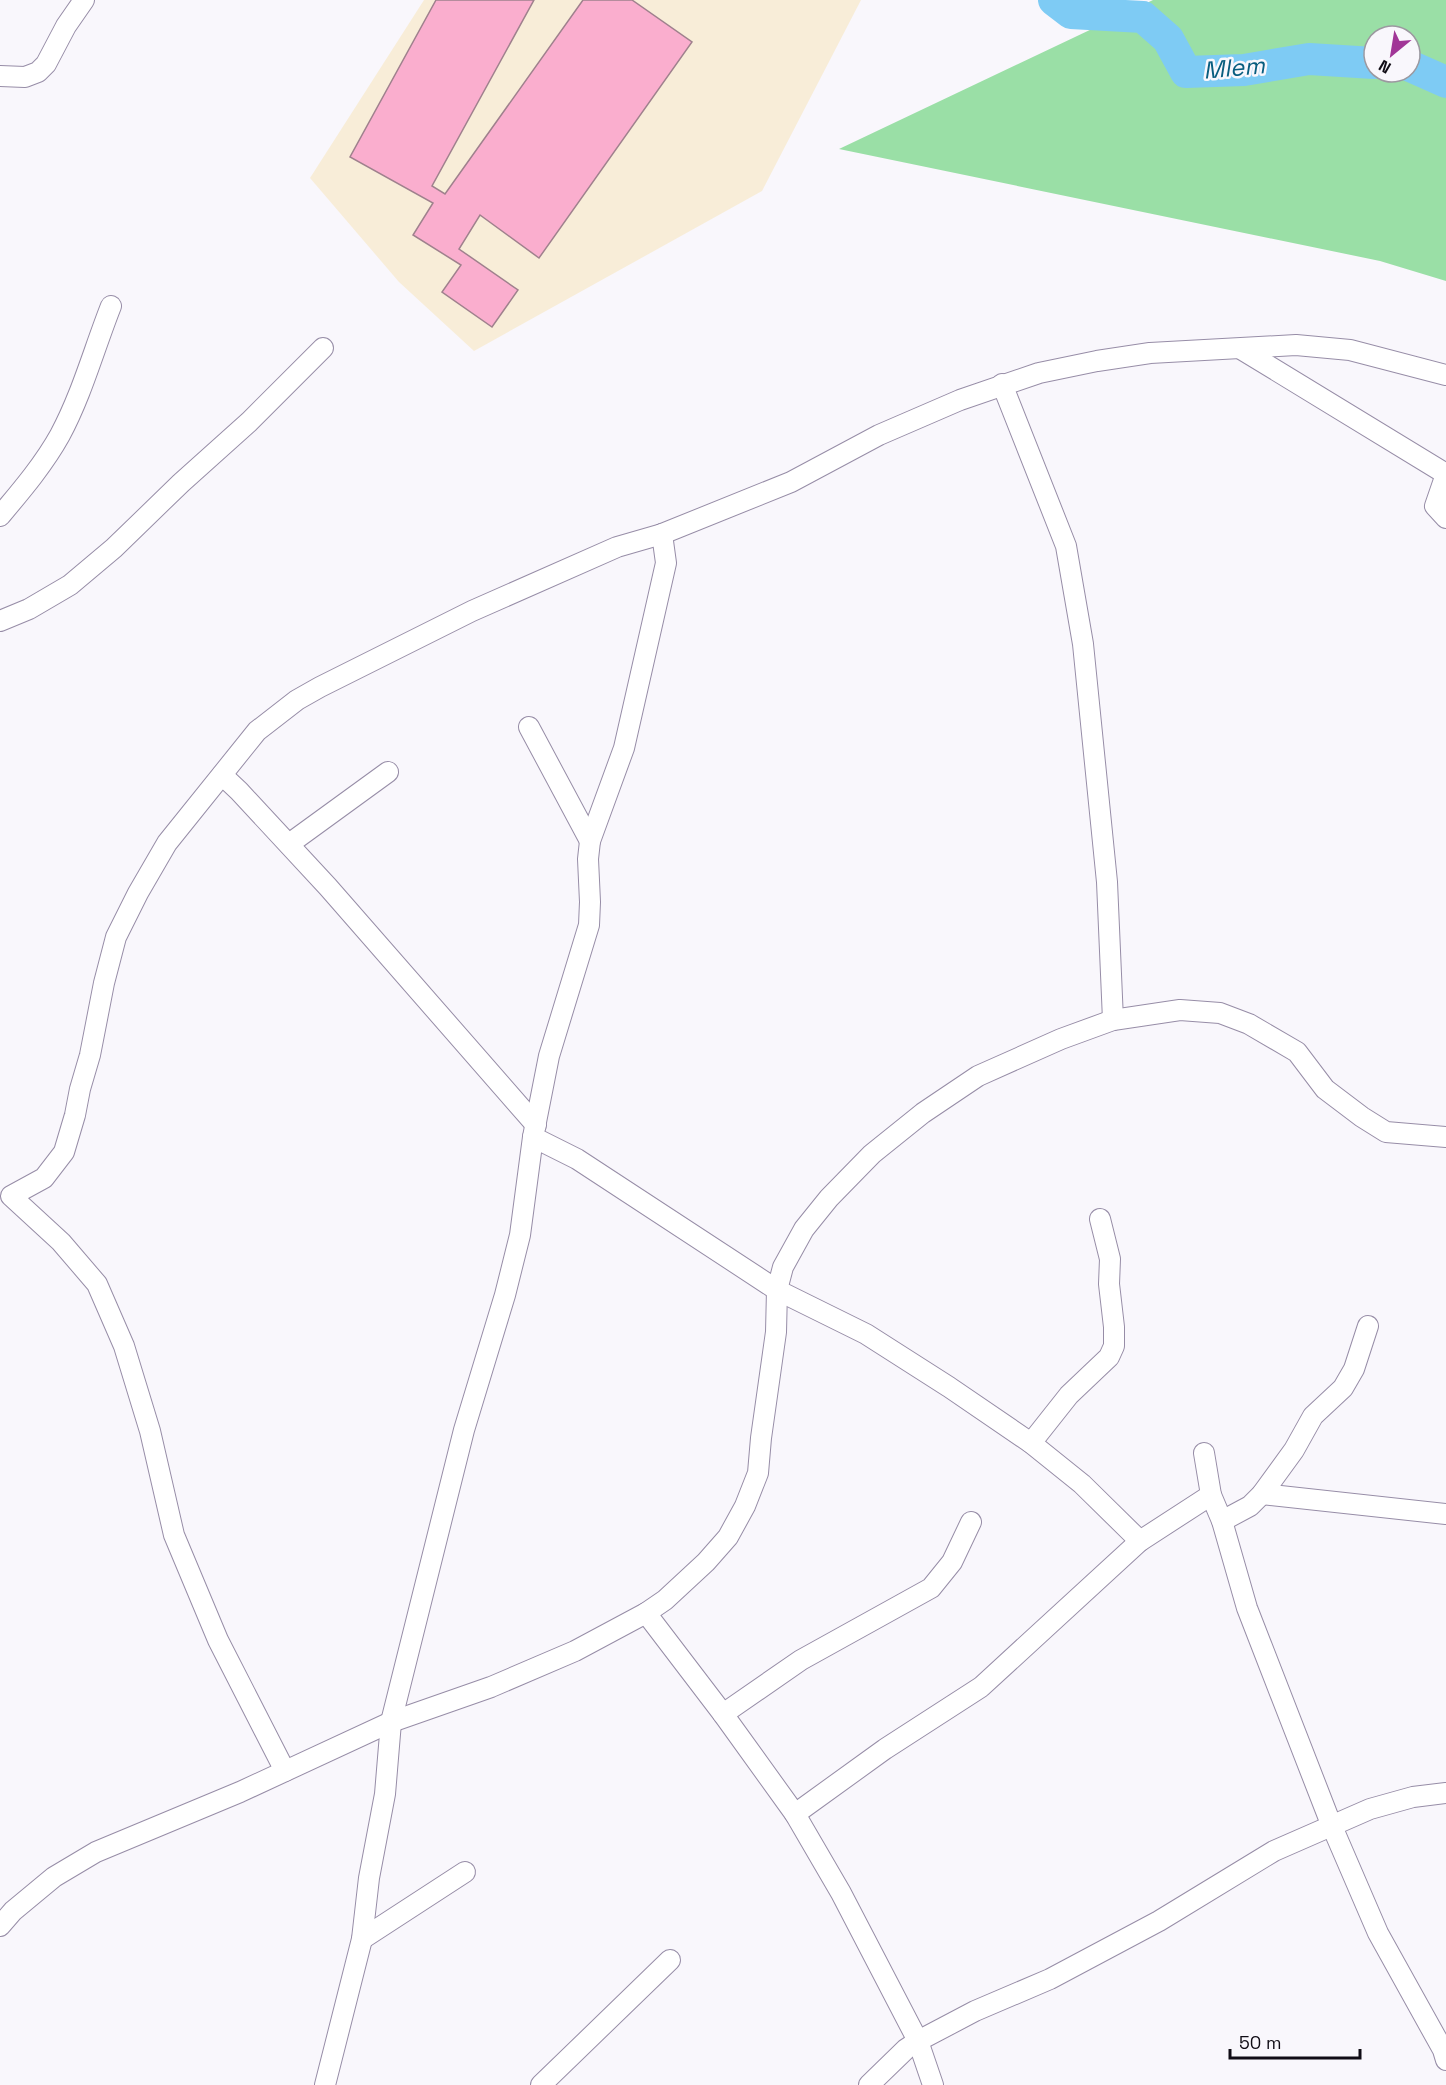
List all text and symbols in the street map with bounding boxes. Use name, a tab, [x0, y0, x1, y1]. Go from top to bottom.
north arrow	[1362, 24, 1422, 84]
water label: Mlem	[1202, 49, 1267, 86]
text: N	[1375, 55, 1395, 78]
scale bar	[1230, 2022, 1360, 2060]
text: 50 m	[1239, 2031, 1281, 2054]

